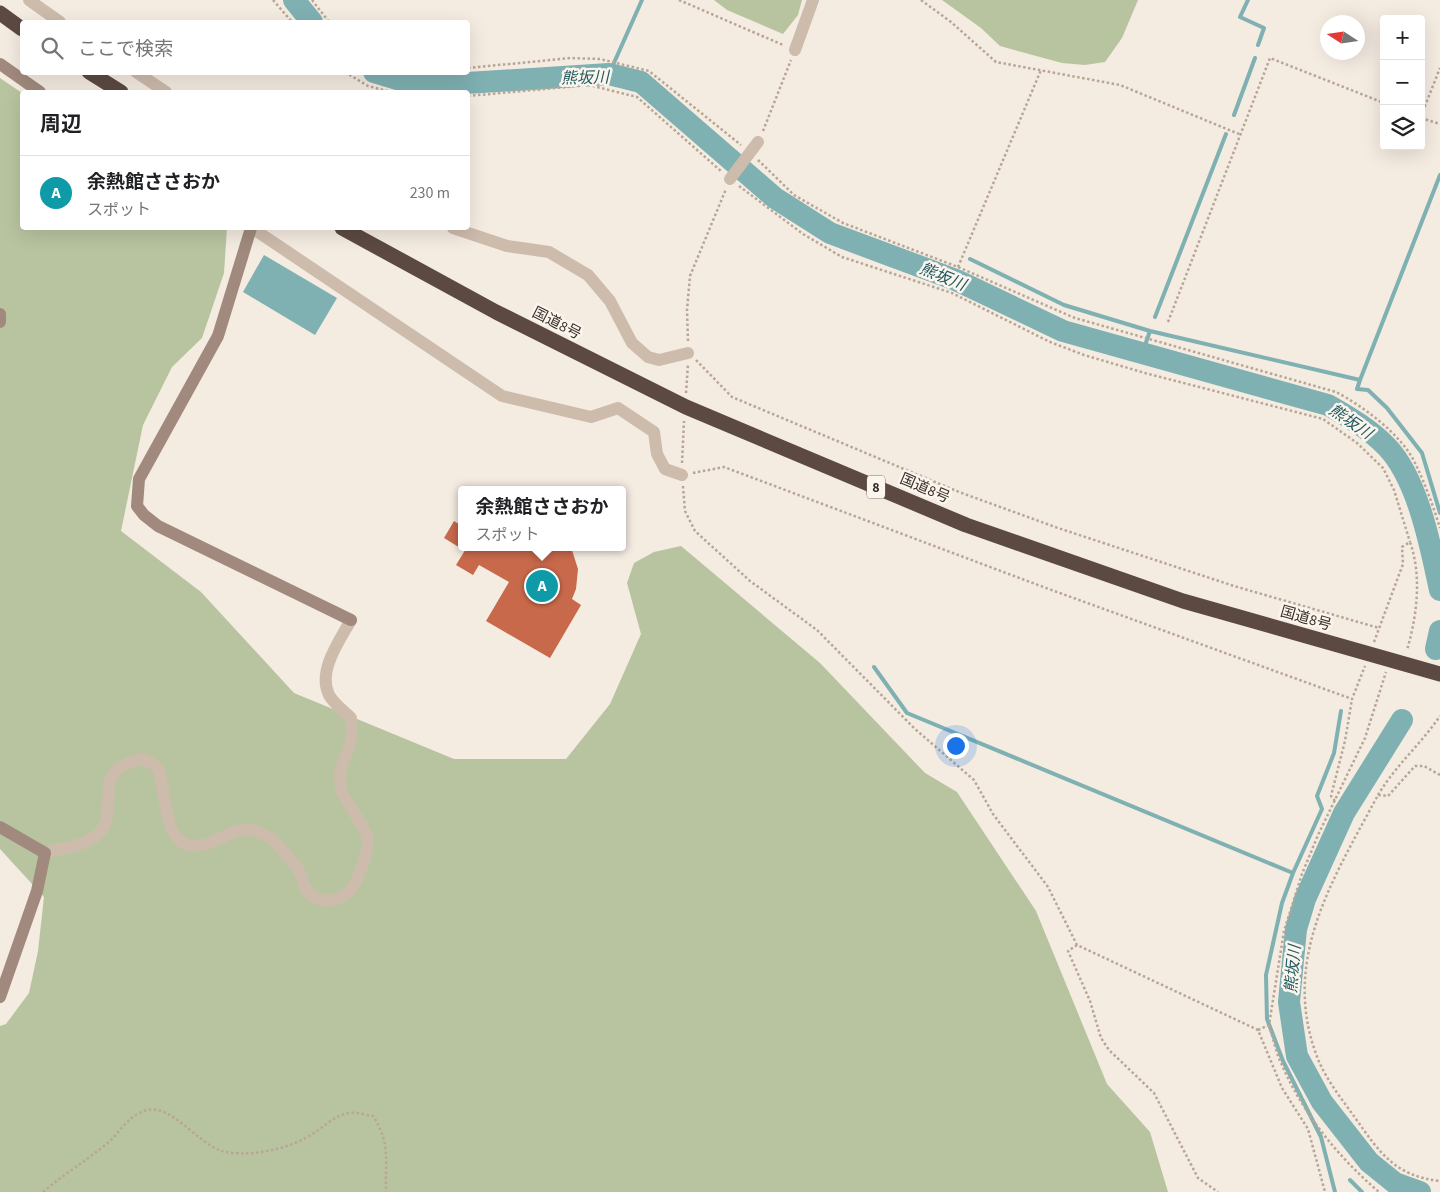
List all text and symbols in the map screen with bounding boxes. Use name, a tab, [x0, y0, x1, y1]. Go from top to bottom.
north arrow	[1320, 15, 1365, 60]
map controls	[1380, 15, 1425, 150]
button: +	[1380, 15, 1425, 60]
search box	[20, 20, 470, 75]
icon: search	[38, 34, 66, 62]
text: ここで検索	[78, 36, 173, 63]
button: −	[1380, 60, 1425, 105]
water label: 熊坂川	[561, 67, 611, 89]
button: layers	[1380, 105, 1425, 150]
text: 周辺	[40, 109, 82, 139]
text: 余熱館ささおか	[87, 169, 220, 196]
text: A	[51, 182, 61, 204]
text: 230 m	[410, 182, 450, 204]
text: スポット	[87, 199, 151, 221]
water label: 熊坂川	[916, 258, 971, 297]
street label: 国道8号	[529, 302, 585, 345]
water label: 熊坂川	[1324, 399, 1378, 445]
street label: 国道8号	[897, 469, 953, 508]
road number: 8	[867, 476, 885, 498]
popup	[458, 486, 626, 551]
text: 余熱館ささおか	[475, 494, 609, 521]
text: スポット	[475, 524, 540, 546]
pin: A	[526, 567, 558, 605]
street label: 国道8号	[1278, 601, 1334, 636]
your location	[943, 733, 969, 759]
water label: 熊坂川	[1280, 942, 1306, 994]

